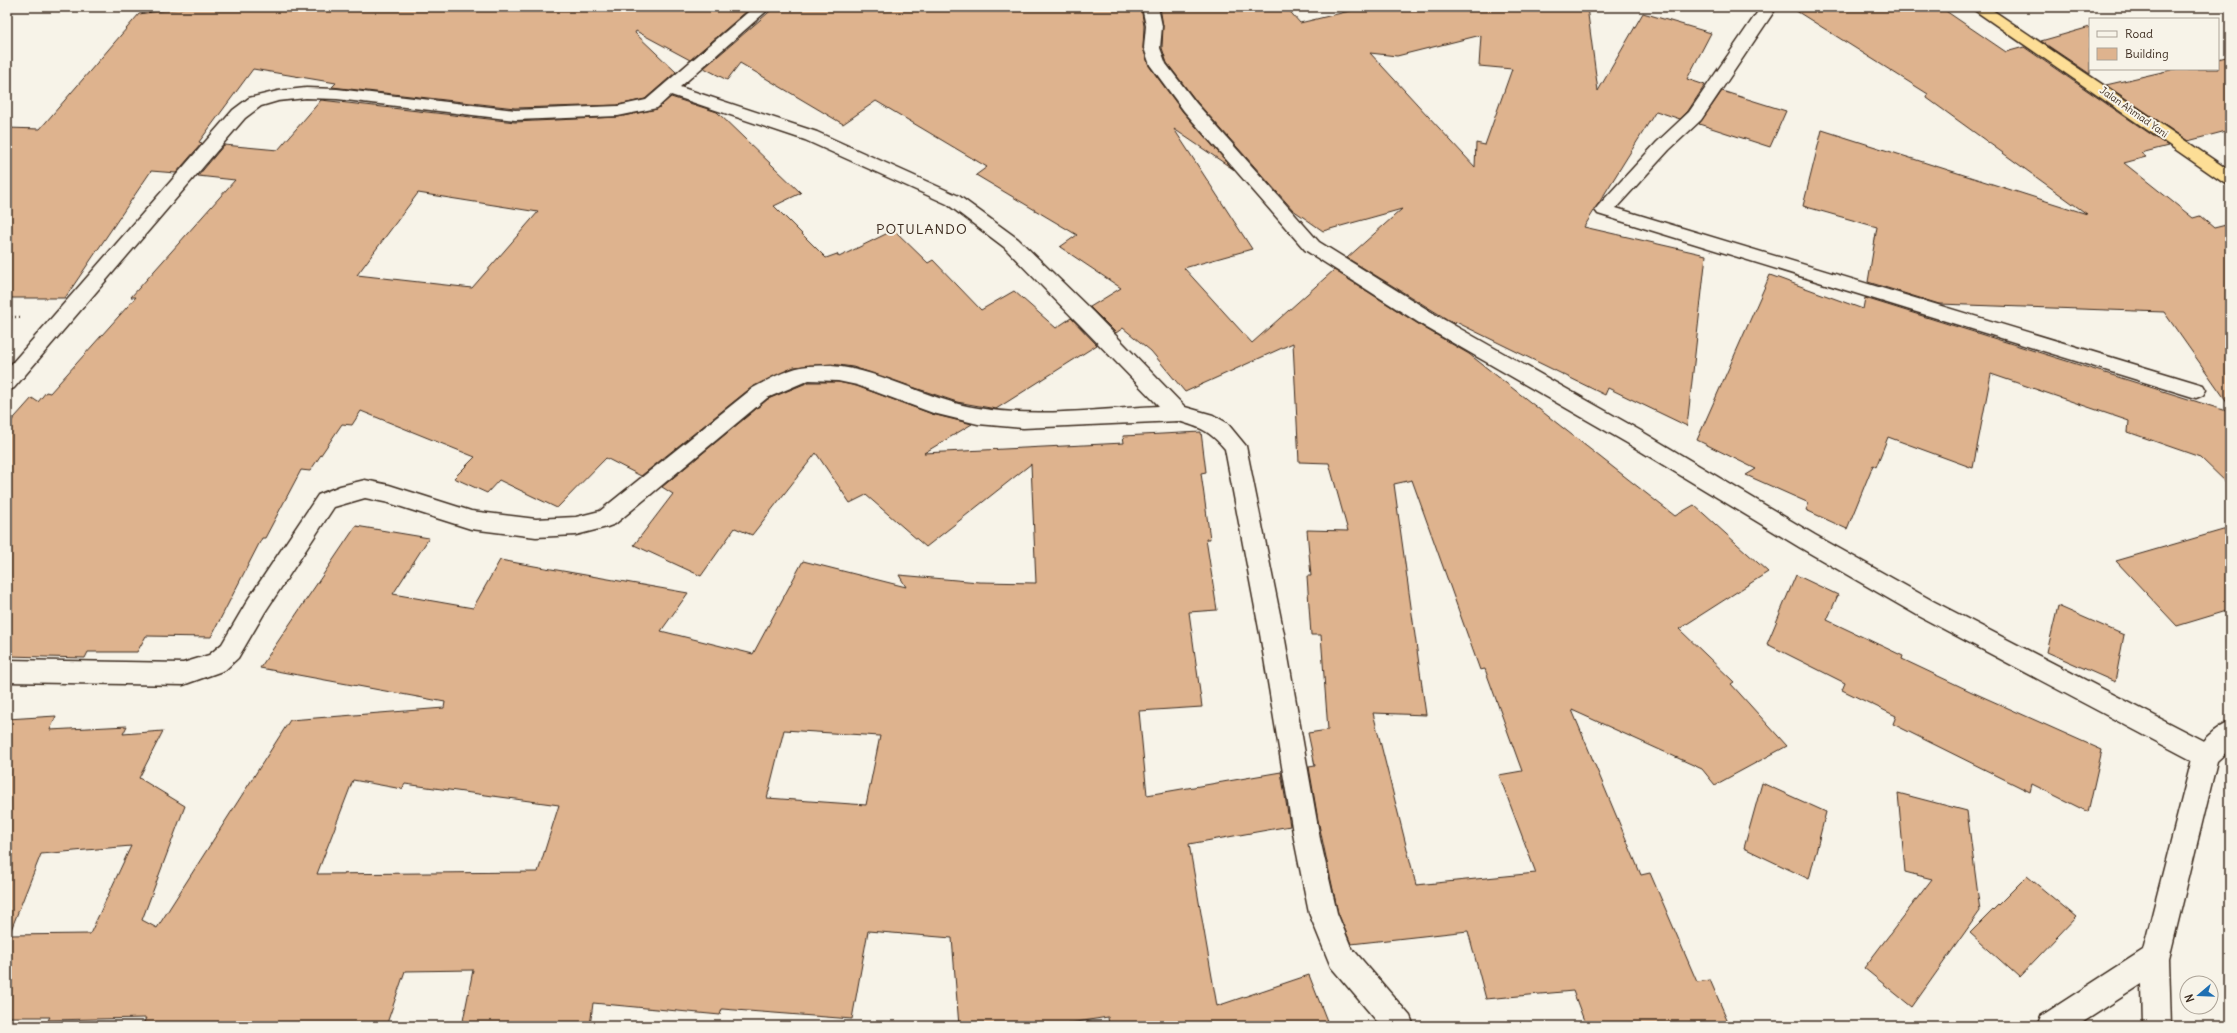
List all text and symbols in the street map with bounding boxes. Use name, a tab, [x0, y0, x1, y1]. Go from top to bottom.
legend	[2089, 18, 2219, 70]
text: Road	[2125, 26, 2153, 41]
text: Building	[2125, 46, 2169, 61]
street label: Jalan Ahmad Yani	[2097, 84, 2171, 140]
district label: POTULANDO	[876, 220, 968, 238]
north arrow	[2179, 975, 2219, 1015]
text: N	[2182, 992, 2197, 1004]

